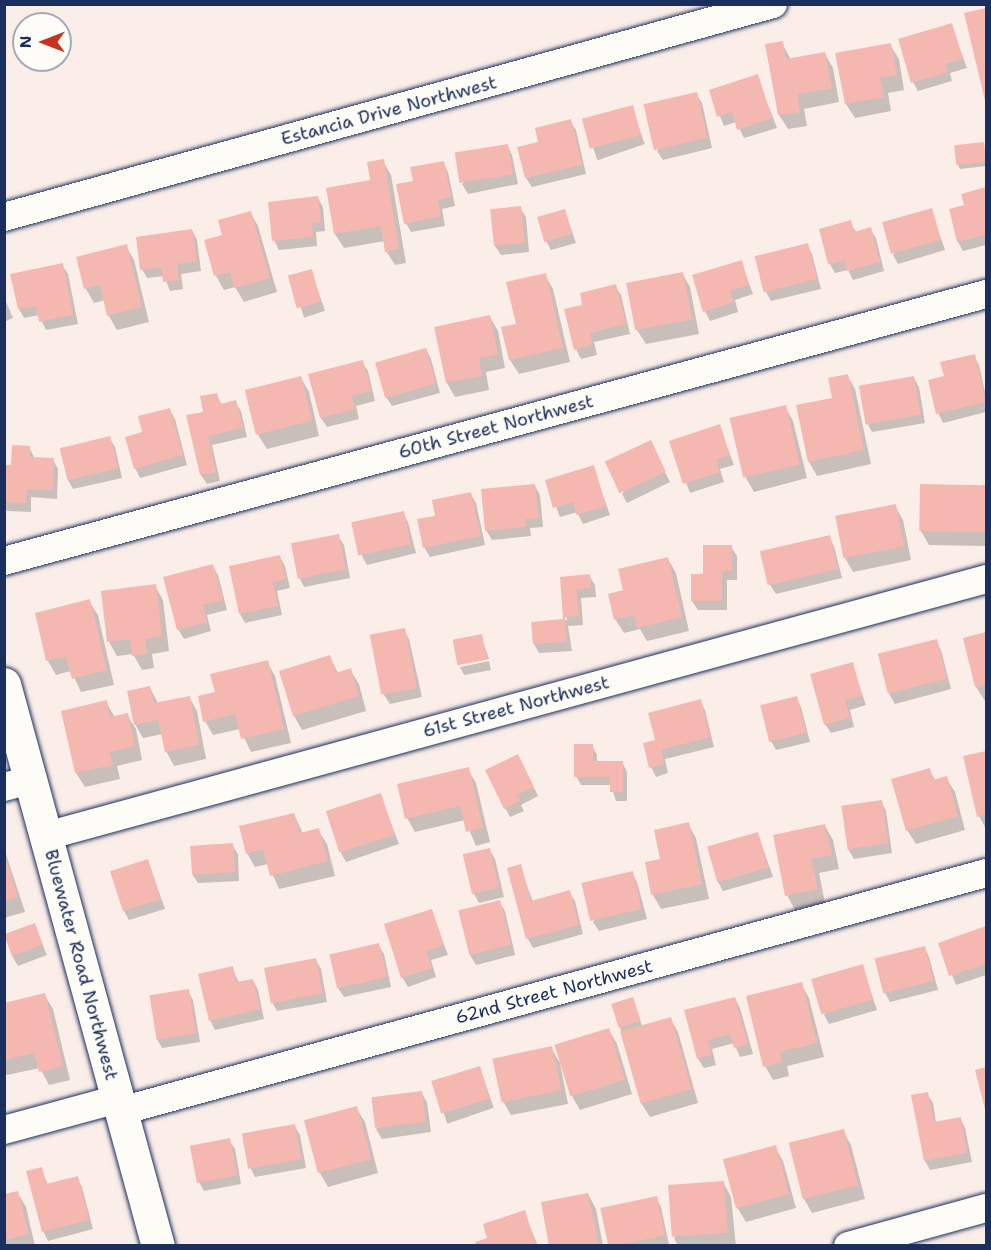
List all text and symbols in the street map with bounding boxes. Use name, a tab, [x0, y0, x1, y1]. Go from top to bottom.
north arrow	[12, 12, 72, 72]
text: N	[15, 36, 36, 48]
street label: Estancia Drive Northwest	[279, 72, 499, 150]
street label: 60th Street Northwest	[396, 391, 596, 463]
street label: 61st Street Northwest	[420, 672, 612, 742]
street label: Bluewater Road Northwest	[40, 847, 122, 1083]
street label: 62nd Street Northwest	[453, 955, 655, 1029]

